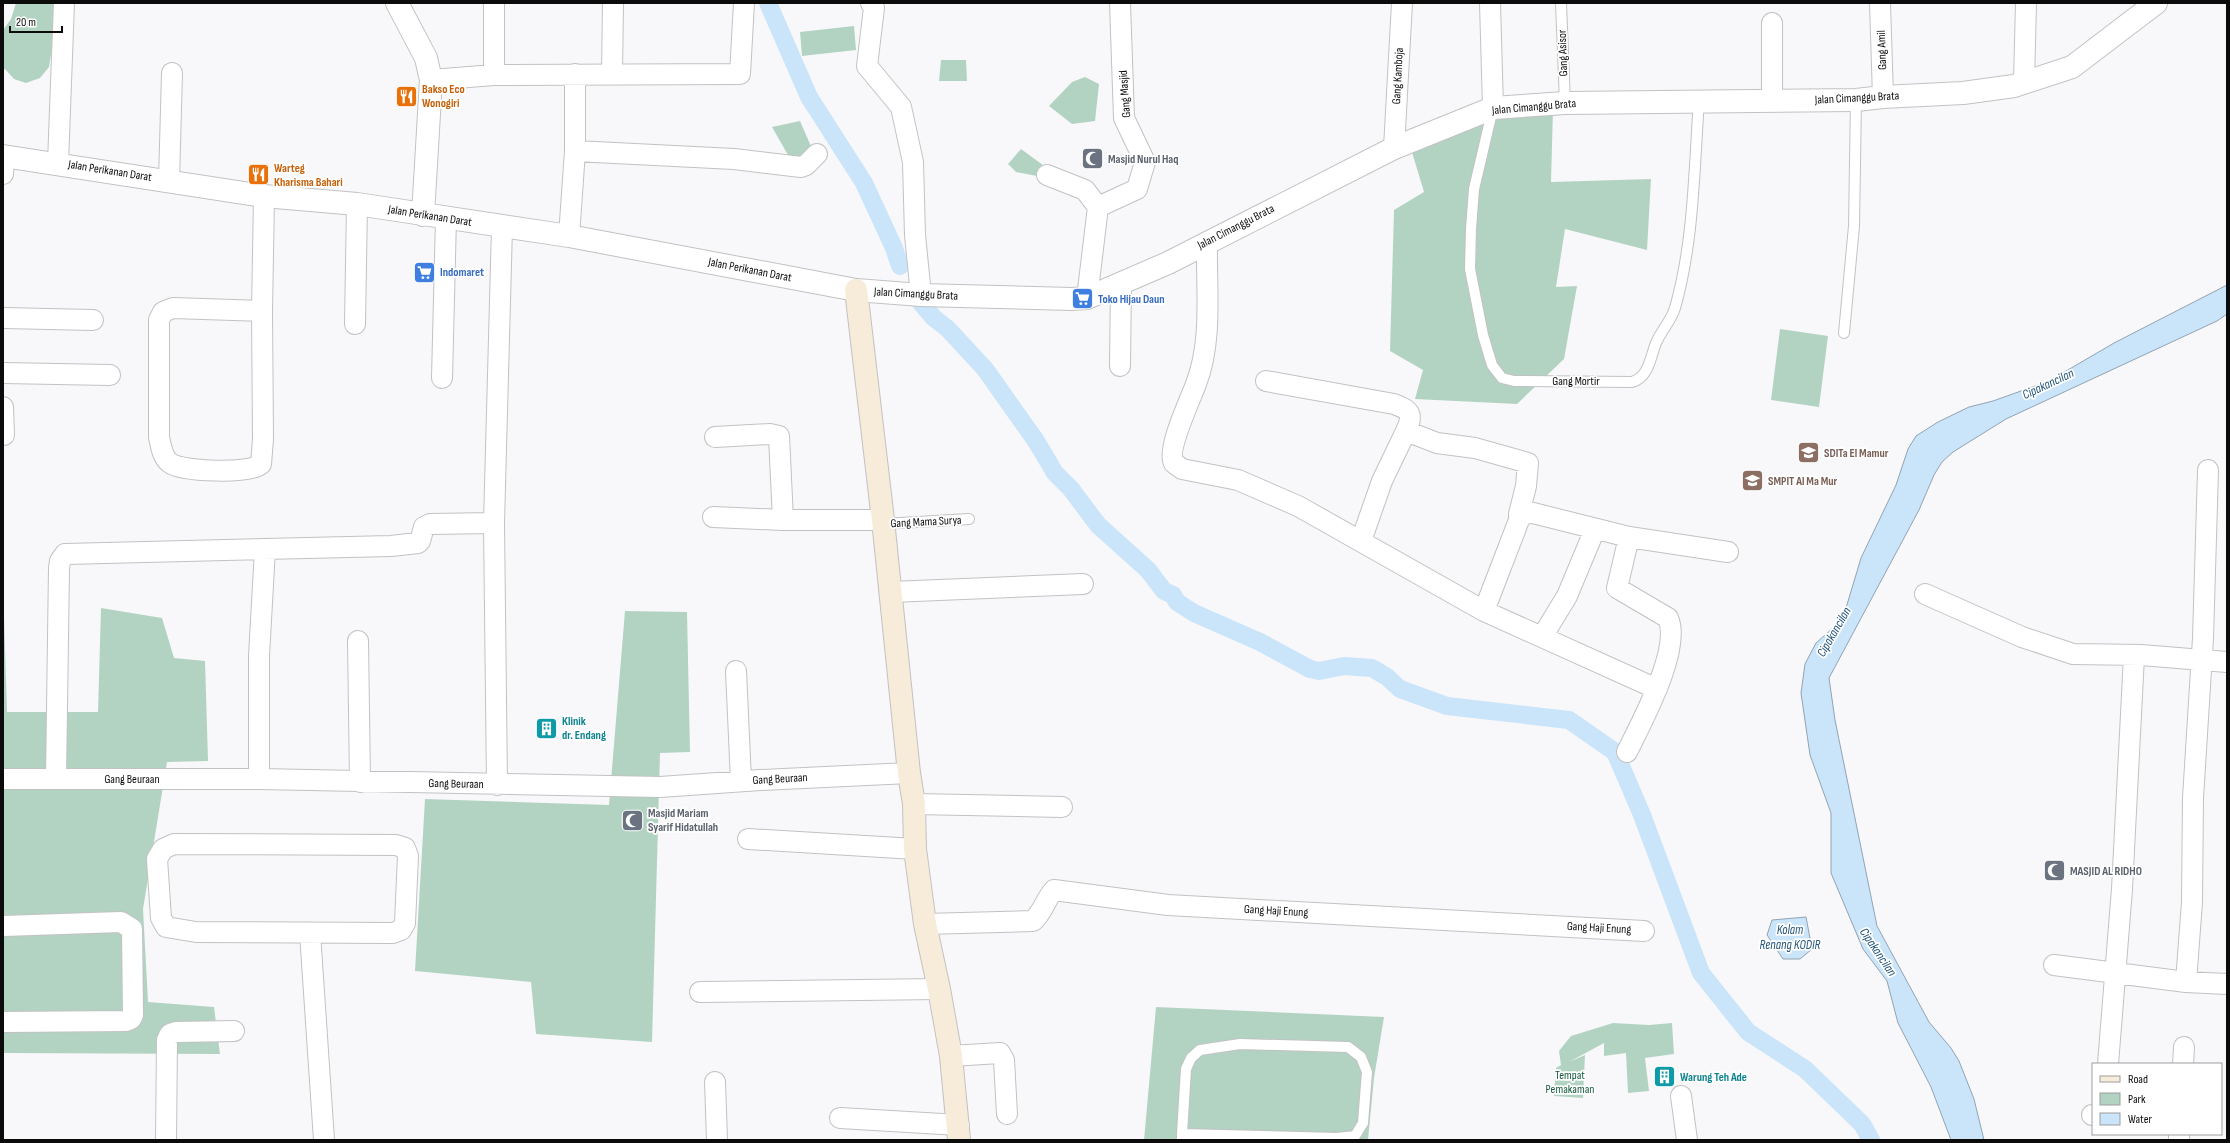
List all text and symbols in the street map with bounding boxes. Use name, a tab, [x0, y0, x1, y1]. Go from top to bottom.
scale bar	[10, 8, 62, 34]
text: 20 m	[16, 15, 36, 30]
street label: Gang Asisor	[1555, 29, 1571, 77]
street label: Gang Amil	[1874, 30, 1890, 70]
street label: Gang Kamboja	[1389, 47, 1407, 105]
street label: Gang Masjid	[1116, 70, 1134, 118]
place label: Bakso Eco Wonogiri	[422, 82, 465, 111]
restaurant icon: Bakso Eco Wonogiri	[393, 83, 419, 109]
street label: Jalan Cimanggu Brata	[1813, 88, 1900, 108]
street label: Jalan Cimanggu Brata	[1490, 96, 1577, 118]
mosque icon: Masjid Nurul Haq	[1080, 146, 1106, 172]
place label: Masjid Nurul Haq	[1108, 152, 1178, 167]
street label: Jalan Perikanan Darat	[66, 157, 153, 185]
place label: Warteg Kharisma Bahari	[274, 161, 343, 190]
restaurant icon: Warteg Kharisma Bahari	[245, 162, 271, 188]
street label: Jalan Cimanggu Brata	[1194, 201, 1277, 253]
street label: Jalan Perikanan Darat	[386, 202, 473, 230]
street label: Jalan Perikanan Darat	[706, 254, 793, 285]
supermarket icon: Indomaret	[411, 259, 437, 285]
place label: Indomaret	[440, 265, 484, 280]
street label: Jalan Cimanggu Brata	[872, 284, 959, 304]
supermarket icon: Toko Hijau Daun	[1070, 286, 1096, 312]
place label: Toko Hijau Daun	[1098, 292, 1165, 307]
water label: Cipakancilan	[2020, 365, 2077, 403]
street label: Gang Mortir	[1552, 374, 1600, 389]
school or university icon: SDITa El Mamur	[1796, 440, 1822, 466]
place label: SDITa El Mamur	[1824, 446, 1889, 461]
school or university icon: SMPIT Al Ma Mur	[1739, 468, 1765, 494]
place label: SMPIT Al Ma Mur	[1768, 474, 1837, 489]
street label: Gang Mama Surya	[890, 513, 962, 531]
water label: Cipakancilan	[1813, 604, 1855, 660]
place label: Klinik dr. Endang	[562, 714, 606, 743]
building icon: Klinik dr. Endang	[533, 715, 559, 741]
street label: Gang Beuraan	[752, 770, 808, 788]
street label: Gang Beuraan	[104, 772, 160, 787]
street label: Gang Beuraan	[428, 776, 484, 792]
place label: Masjid Mariam Syarif Hidatullah	[648, 806, 718, 835]
mosque icon: Masjid Mariam Syarif Hidatullah	[619, 807, 645, 833]
mosque icon: MASJID AL RIDHO	[2042, 858, 2068, 884]
place label: MASJID AL RIDHO	[2070, 864, 2142, 879]
street label: Gang Haji Enung	[1243, 902, 1309, 920]
street label: Gang Haji Enung	[1566, 919, 1632, 937]
water label: Kolam Renang KODIR	[1760, 922, 1821, 953]
water label: Cipakancilan	[1856, 925, 1900, 980]
legend	[2092, 1063, 2222, 1135]
building icon: Warung Teh Ade	[1652, 1064, 1678, 1090]
park label: Tempat Pemakaman	[1546, 1068, 1594, 1097]
place label: Warung Teh Ade	[1680, 1070, 1747, 1085]
text: Road	[2128, 1072, 2148, 1087]
text: Park	[2128, 1092, 2146, 1107]
text: Water	[2128, 1112, 2152, 1127]

